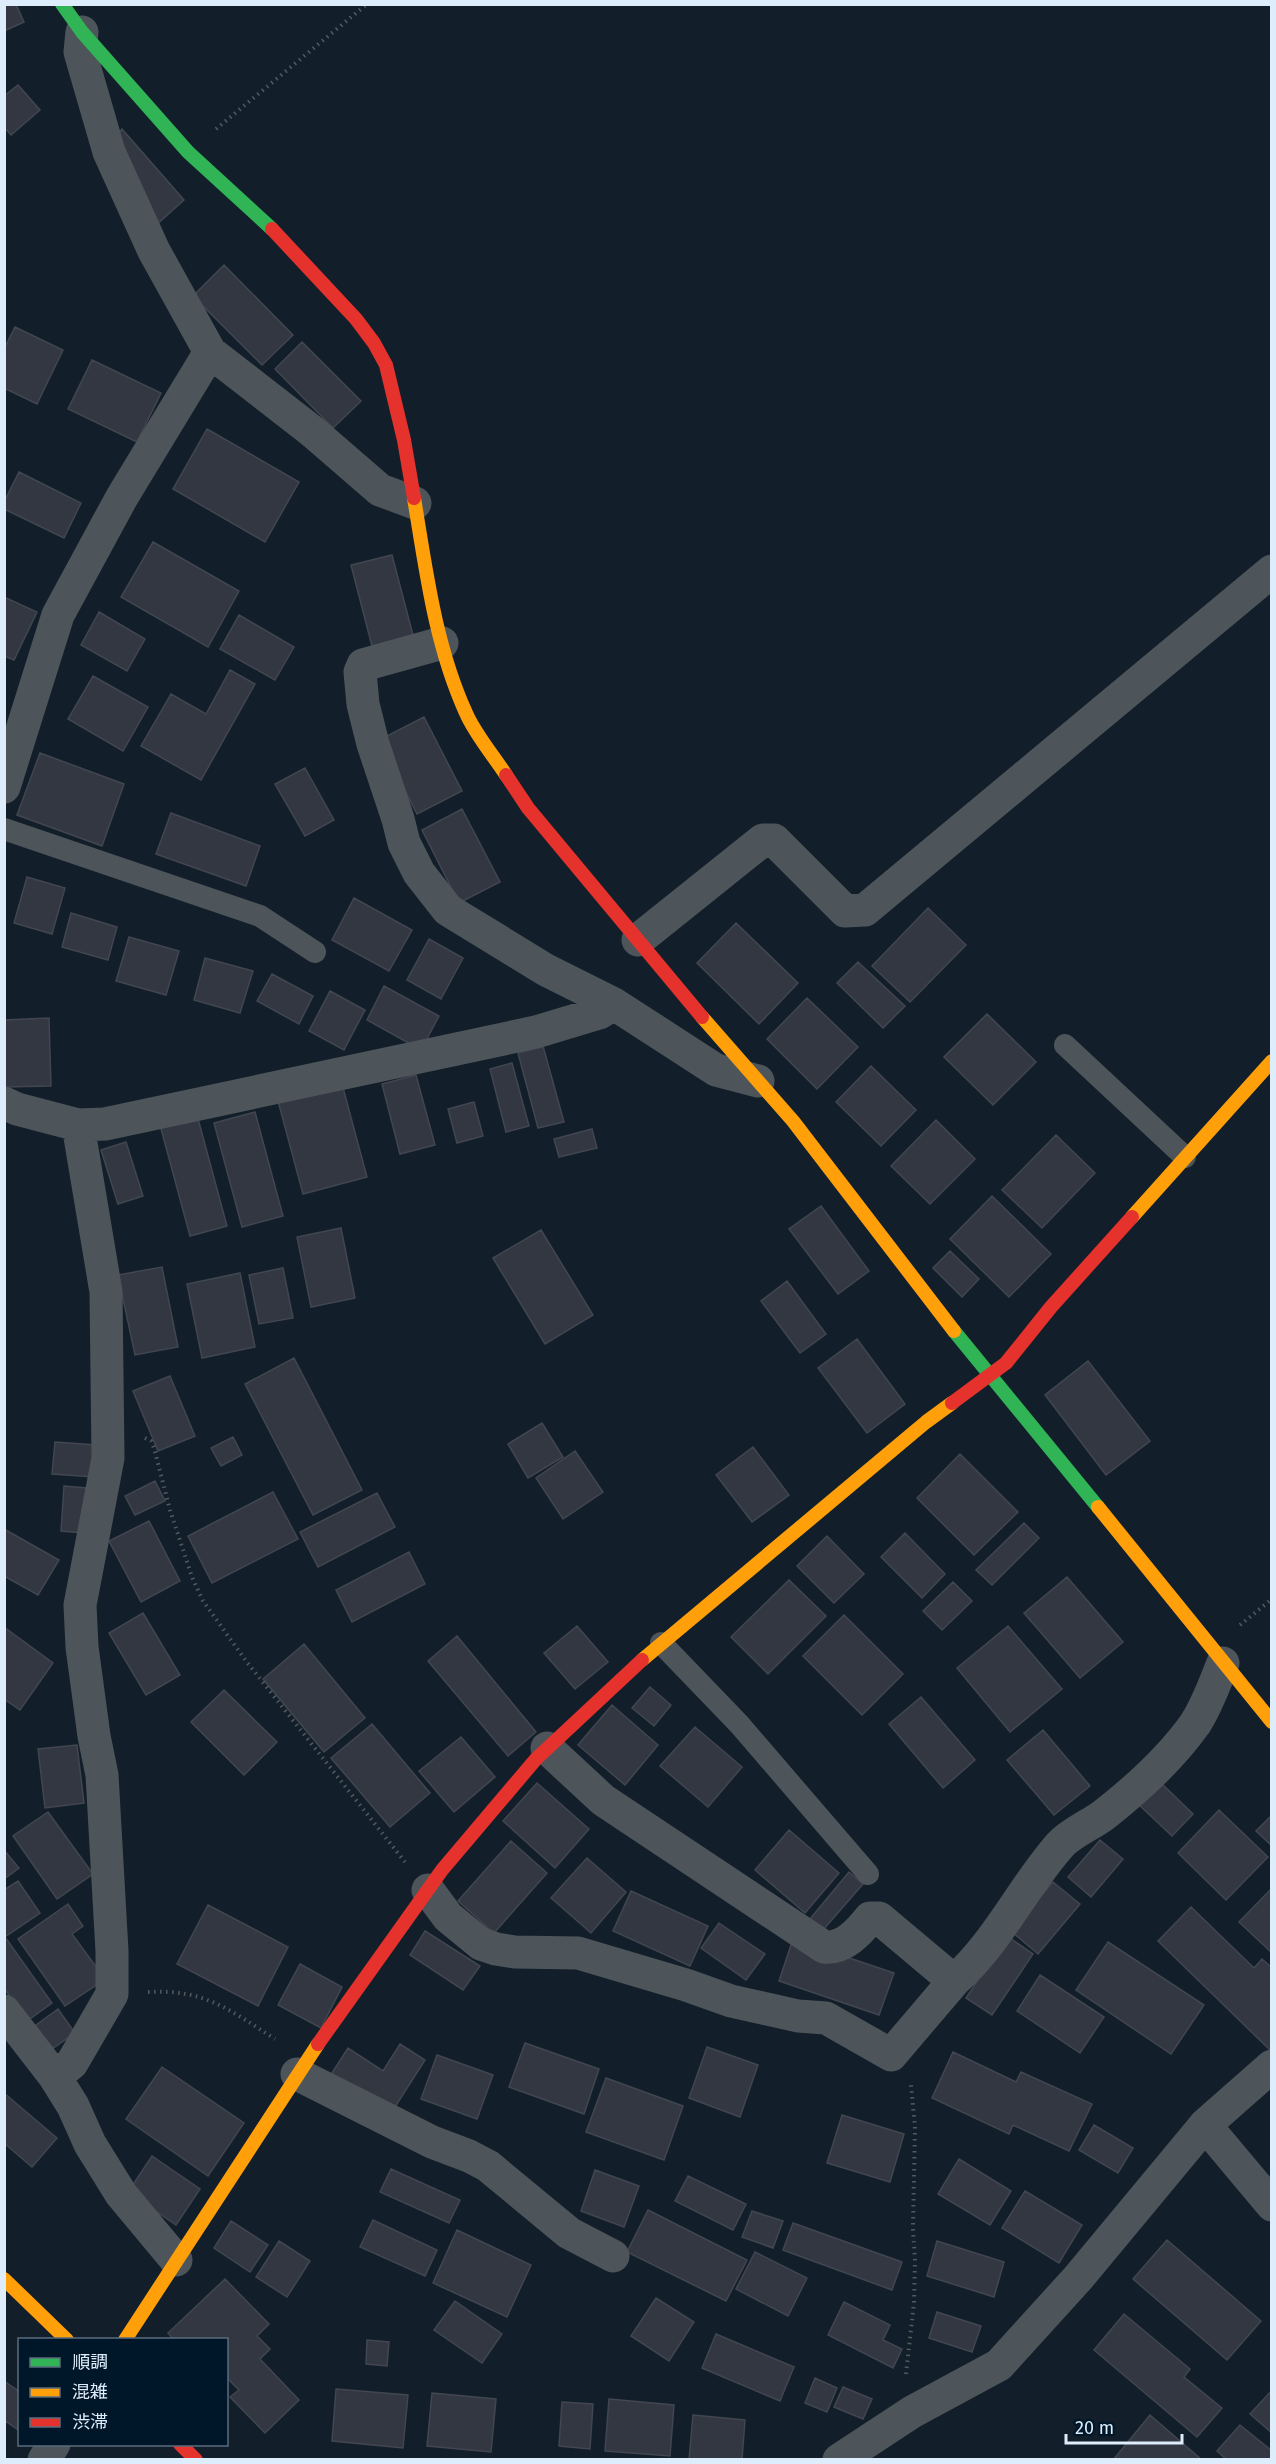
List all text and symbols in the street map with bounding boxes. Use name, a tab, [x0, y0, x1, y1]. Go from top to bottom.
legend	[18, 2338, 228, 2446]
text: 順調	[72, 2351, 108, 2373]
text: 混雑	[72, 2381, 108, 2403]
scale bar	[1066, 2407, 1182, 2445]
text: 渋滞	[72, 2411, 108, 2433]
text: 20 m	[1075, 2417, 1114, 2439]

